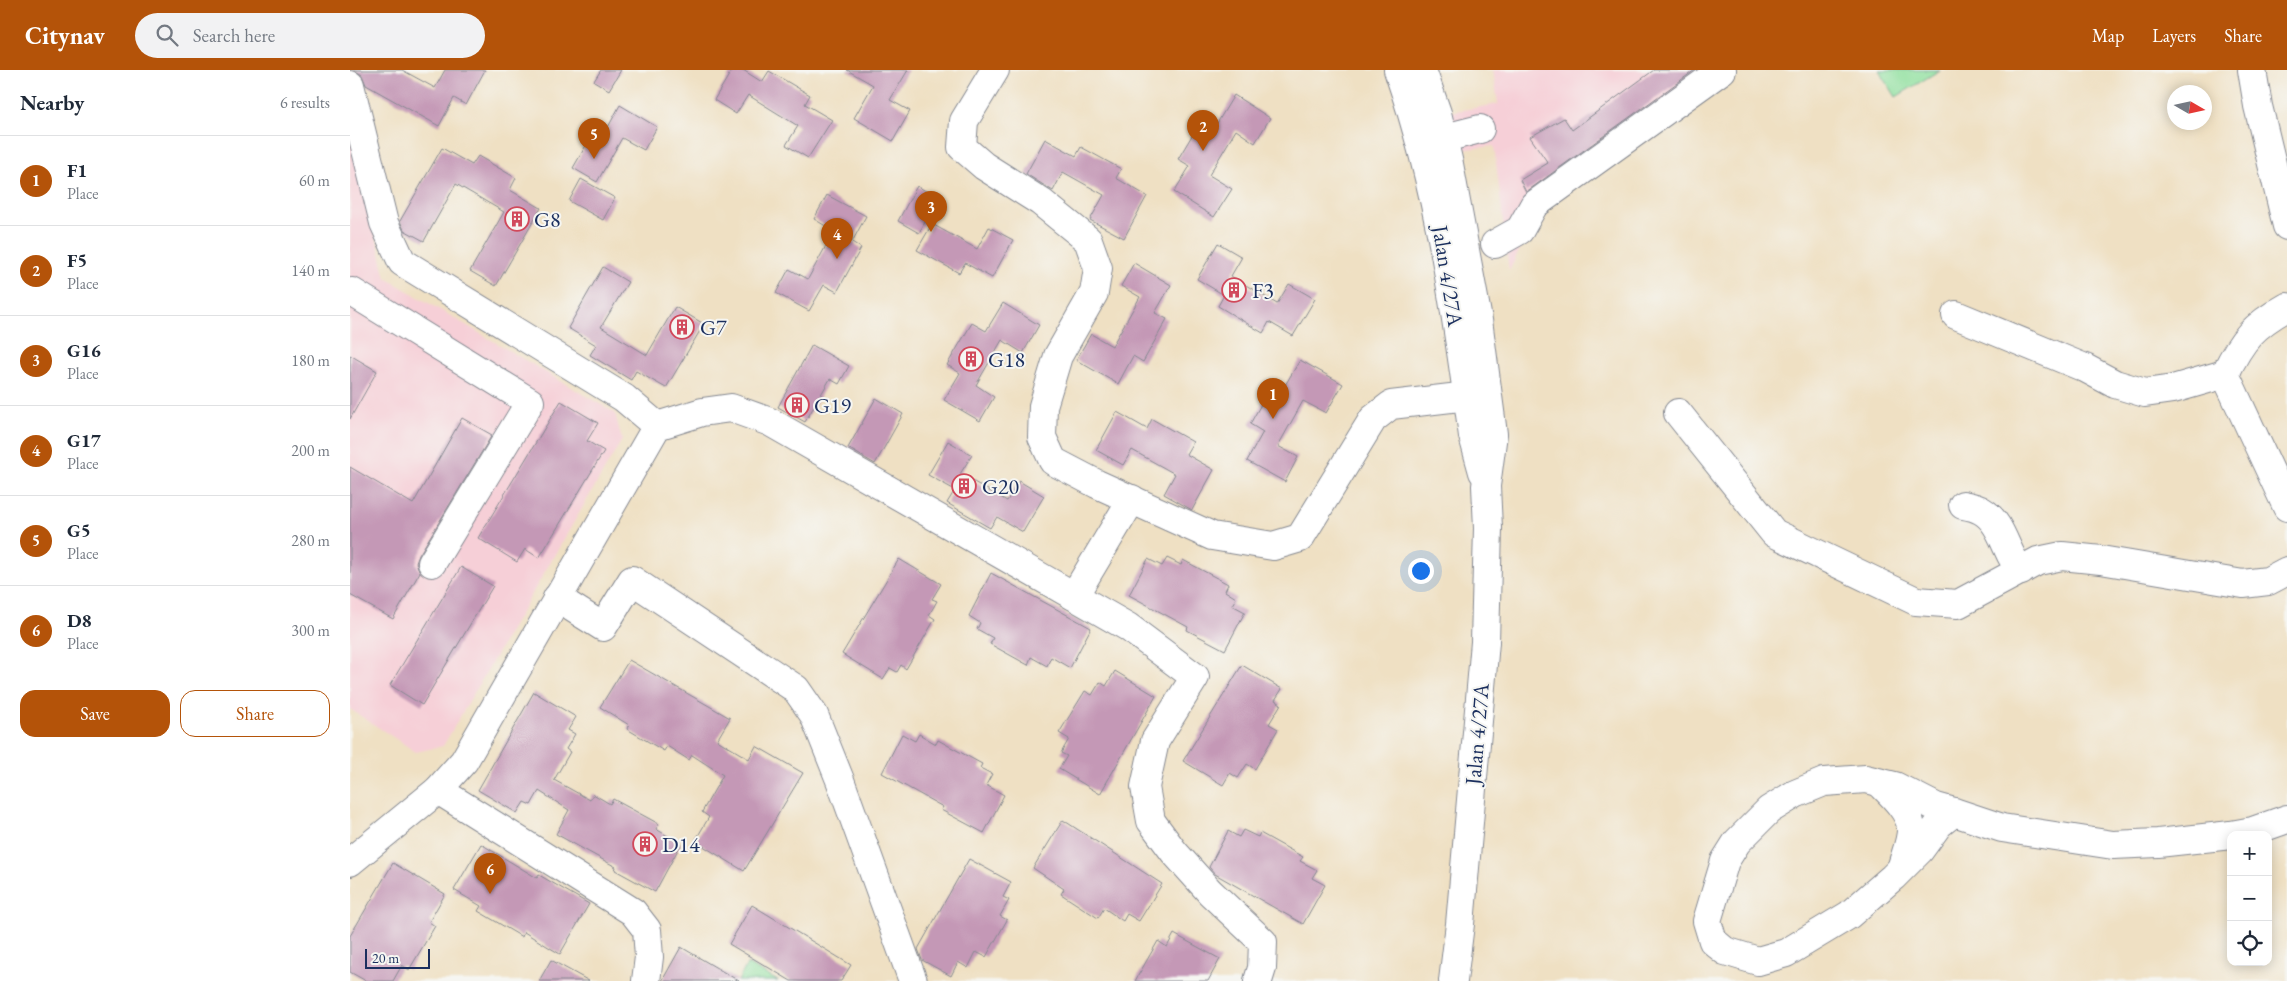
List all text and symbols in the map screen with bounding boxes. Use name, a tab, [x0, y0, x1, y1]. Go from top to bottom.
search box	[135, 13, 485, 58]
text: Citynav	[25, 20, 105, 51]
icon: search	[153, 21, 181, 49]
text: Search here	[193, 23, 275, 48]
text: Map	[2092, 24, 2124, 47]
text: Layers	[2152, 24, 2196, 47]
text: Share	[2224, 24, 2262, 47]
north arrow	[2167, 85, 2212, 130]
text: Nearby	[20, 89, 84, 116]
text: 6 results	[280, 92, 330, 113]
pin: 2	[1187, 110, 1219, 151]
pin: 5	[578, 118, 610, 159]
text: F1	[67, 158, 87, 183]
text: 1	[32, 170, 40, 191]
text: 60 m	[299, 170, 330, 191]
text: Place	[67, 183, 99, 204]
pin: 3	[915, 191, 947, 232]
place label: G8	[534, 205, 561, 234]
building icon: G8	[504, 206, 530, 232]
pin: 4	[821, 218, 853, 259]
street label: Jalan 4/27A	[1425, 221, 1470, 329]
text: F5	[67, 248, 87, 273]
text: 2	[32, 260, 40, 281]
text: 140 m	[291, 260, 330, 281]
text: Place	[67, 273, 99, 294]
place label: F3	[1252, 276, 1274, 305]
building icon: F3	[1221, 277, 1247, 303]
place label: G7	[700, 313, 727, 342]
building icon: G7	[669, 314, 695, 340]
text: G16	[67, 338, 101, 363]
place label: G18	[988, 345, 1025, 374]
building icon: G18	[958, 346, 984, 372]
text: 3	[32, 350, 40, 371]
text: 180 m	[291, 350, 330, 371]
text: Place	[67, 363, 99, 384]
pin: 1	[1257, 378, 1289, 419]
place label: G19	[814, 391, 852, 420]
building icon: G19	[784, 392, 810, 418]
text: G17	[67, 428, 101, 453]
text: 4	[32, 440, 40, 461]
text: 200 m	[291, 440, 330, 461]
text: Place	[67, 453, 99, 474]
place label: G20	[982, 472, 1020, 501]
building icon: G20	[951, 473, 977, 499]
text: G5	[67, 518, 91, 543]
text: 5	[32, 530, 40, 551]
text: 280 m	[291, 530, 330, 551]
text: Place	[67, 543, 99, 564]
your location	[1408, 558, 1434, 584]
text: D8	[67, 608, 92, 633]
text: 6	[32, 620, 40, 641]
text: 300 m	[291, 620, 330, 641]
text: Place	[67, 633, 99, 654]
street label: Jalan 4/27A	[1458, 681, 1496, 788]
button: Save	[20, 690, 170, 737]
button: Share	[180, 690, 330, 737]
place label: D14	[662, 830, 700, 859]
building icon: D14	[632, 831, 658, 857]
map controls	[2227, 831, 2272, 966]
button: +	[2227, 831, 2272, 876]
pin: 6	[474, 853, 506, 894]
button: −	[2227, 876, 2272, 921]
button: locate	[2227, 921, 2272, 966]
scale bar	[365, 946, 430, 969]
text: 20 m	[372, 949, 399, 967]

